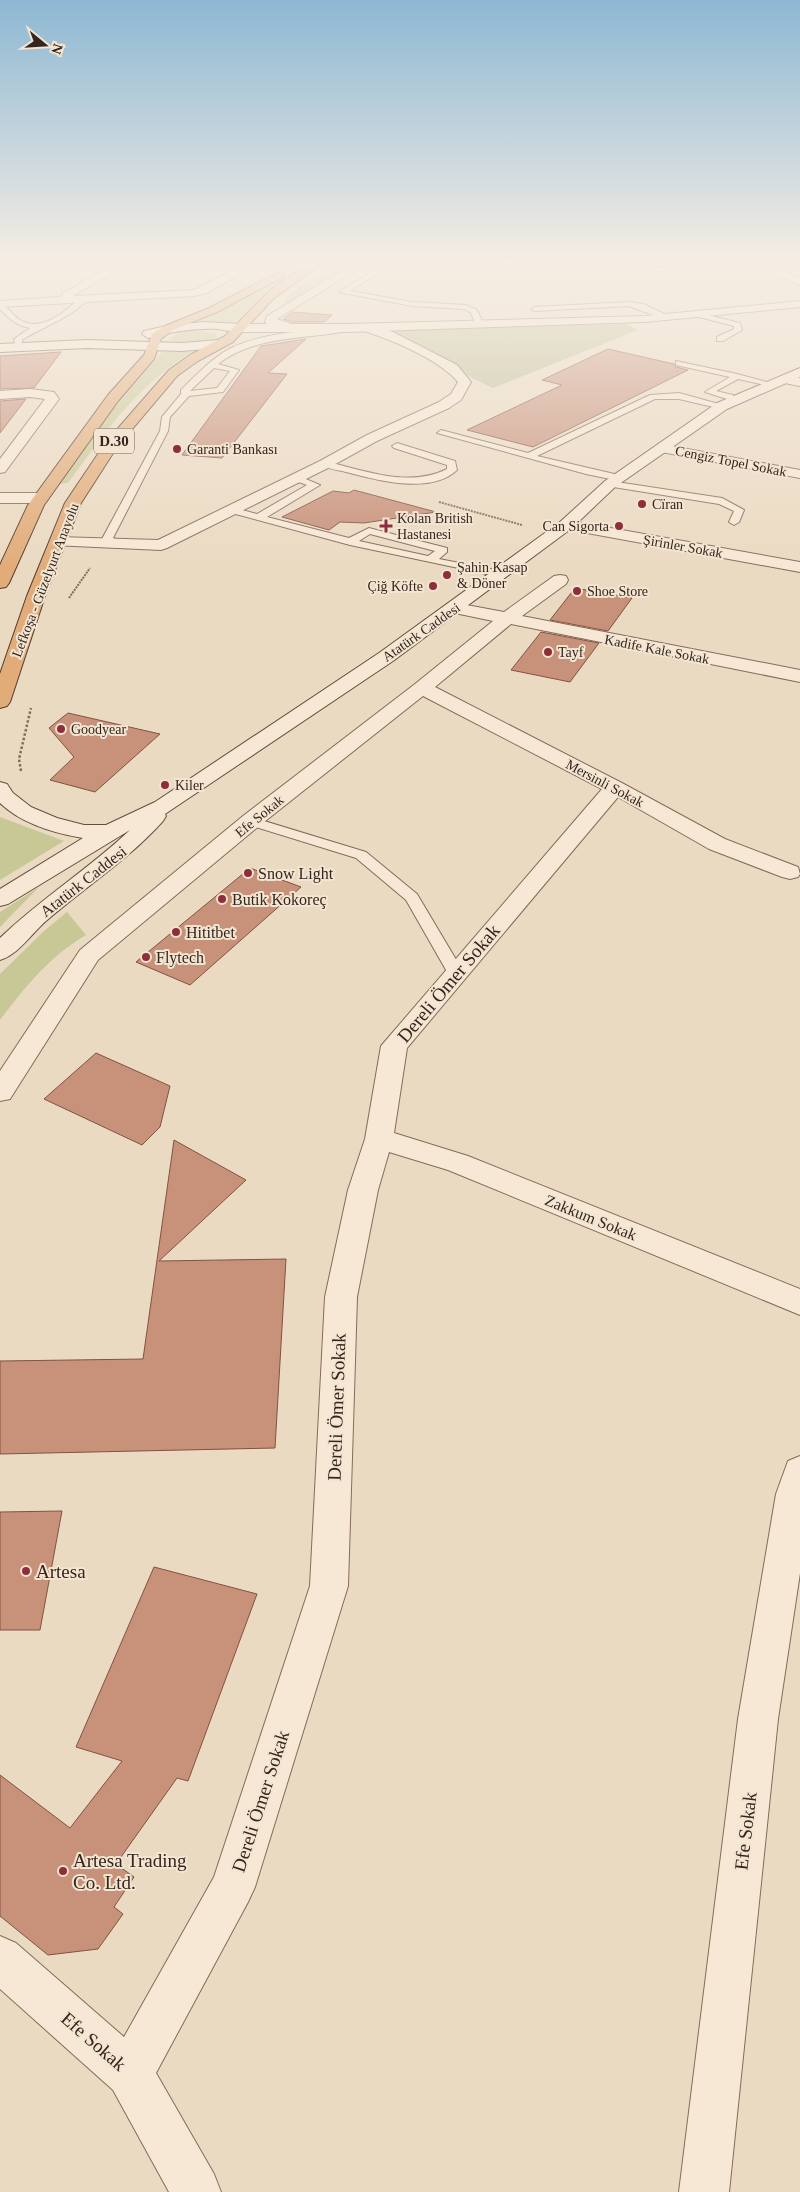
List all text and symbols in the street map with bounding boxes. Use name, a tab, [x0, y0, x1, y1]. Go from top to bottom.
north arrow	[20, 20, 70, 70]
text: N	[48, 42, 66, 56]
road number: D.30	[94, 428, 134, 454]
place label: Garanti Bankası	[187, 442, 278, 457]
marker: Garanti Bankası	[171, 443, 183, 455]
street label: Cengiz Topel Sokak	[674, 443, 788, 480]
place label: Cïran	[652, 497, 683, 512]
marker: Cïran	[636, 498, 648, 510]
street label: Lefkoşa - Güzelyurt Anayolu	[9, 501, 82, 659]
place label: Kolan British Hastanesi	[397, 511, 473, 542]
marker: Kolan British Hastanesi	[379, 519, 393, 533]
place label: Can Sigorta	[543, 519, 610, 534]
marker: Can Sigorta	[613, 520, 625, 532]
street label: Şirinler Sokak	[642, 532, 724, 561]
place label: Şahin Kasap & Döner	[457, 560, 527, 591]
marker: Şahin Kasap & Döner	[441, 569, 453, 581]
place label: Çiğ Köfte	[367, 579, 423, 594]
marker: Çiğ Köfte	[427, 580, 439, 592]
place label: Shoe Store	[587, 584, 648, 599]
marker: Shoe Store	[571, 585, 583, 597]
street label: Atatürk Caddesi	[380, 600, 463, 665]
street label: Kadife Kale Sokak	[603, 632, 711, 667]
place label: Tayf	[558, 645, 584, 660]
marker: Tayf	[542, 646, 554, 658]
place label: Goodyear	[71, 722, 127, 737]
marker: Goodyear	[55, 723, 67, 735]
street label: Mersinli Sokak	[563, 757, 646, 810]
place label: Kiler	[175, 778, 204, 793]
marker: Kiler	[159, 779, 171, 791]
street label: Efe Sokak	[232, 792, 287, 840]
street label: Atatürk Caddesi	[37, 842, 130, 920]
place label: Snow Light	[258, 865, 334, 883]
marker: Snow Light	[242, 867, 254, 879]
place label: Butik Kokoreç	[232, 891, 327, 909]
marker: Butik Kokoreç	[216, 893, 228, 905]
street label: Dereli Ömer Sokak	[393, 920, 504, 1047]
place label: Hititbet	[186, 924, 235, 941]
marker: Hititbet	[170, 926, 182, 938]
place label: Flytech	[156, 949, 204, 967]
marker: Flytech	[140, 951, 152, 963]
street label: Zakkum Sokak	[543, 1191, 639, 1244]
street label: Dereli Ömer Sokak	[323, 1332, 350, 1481]
place label: Artesa	[36, 1561, 86, 1582]
marker: Artesa	[20, 1565, 32, 1577]
street label: Dereli Ömer Sokak	[228, 1727, 293, 1875]
street label: Efe Sokak	[730, 1790, 761, 1871]
place label: Artesa Trading Co. Ltd.	[73, 1850, 187, 1893]
marker: Artesa Trading Co. Ltd.	[57, 1865, 69, 1877]
street label: Efe Sokak	[57, 2008, 131, 2075]

